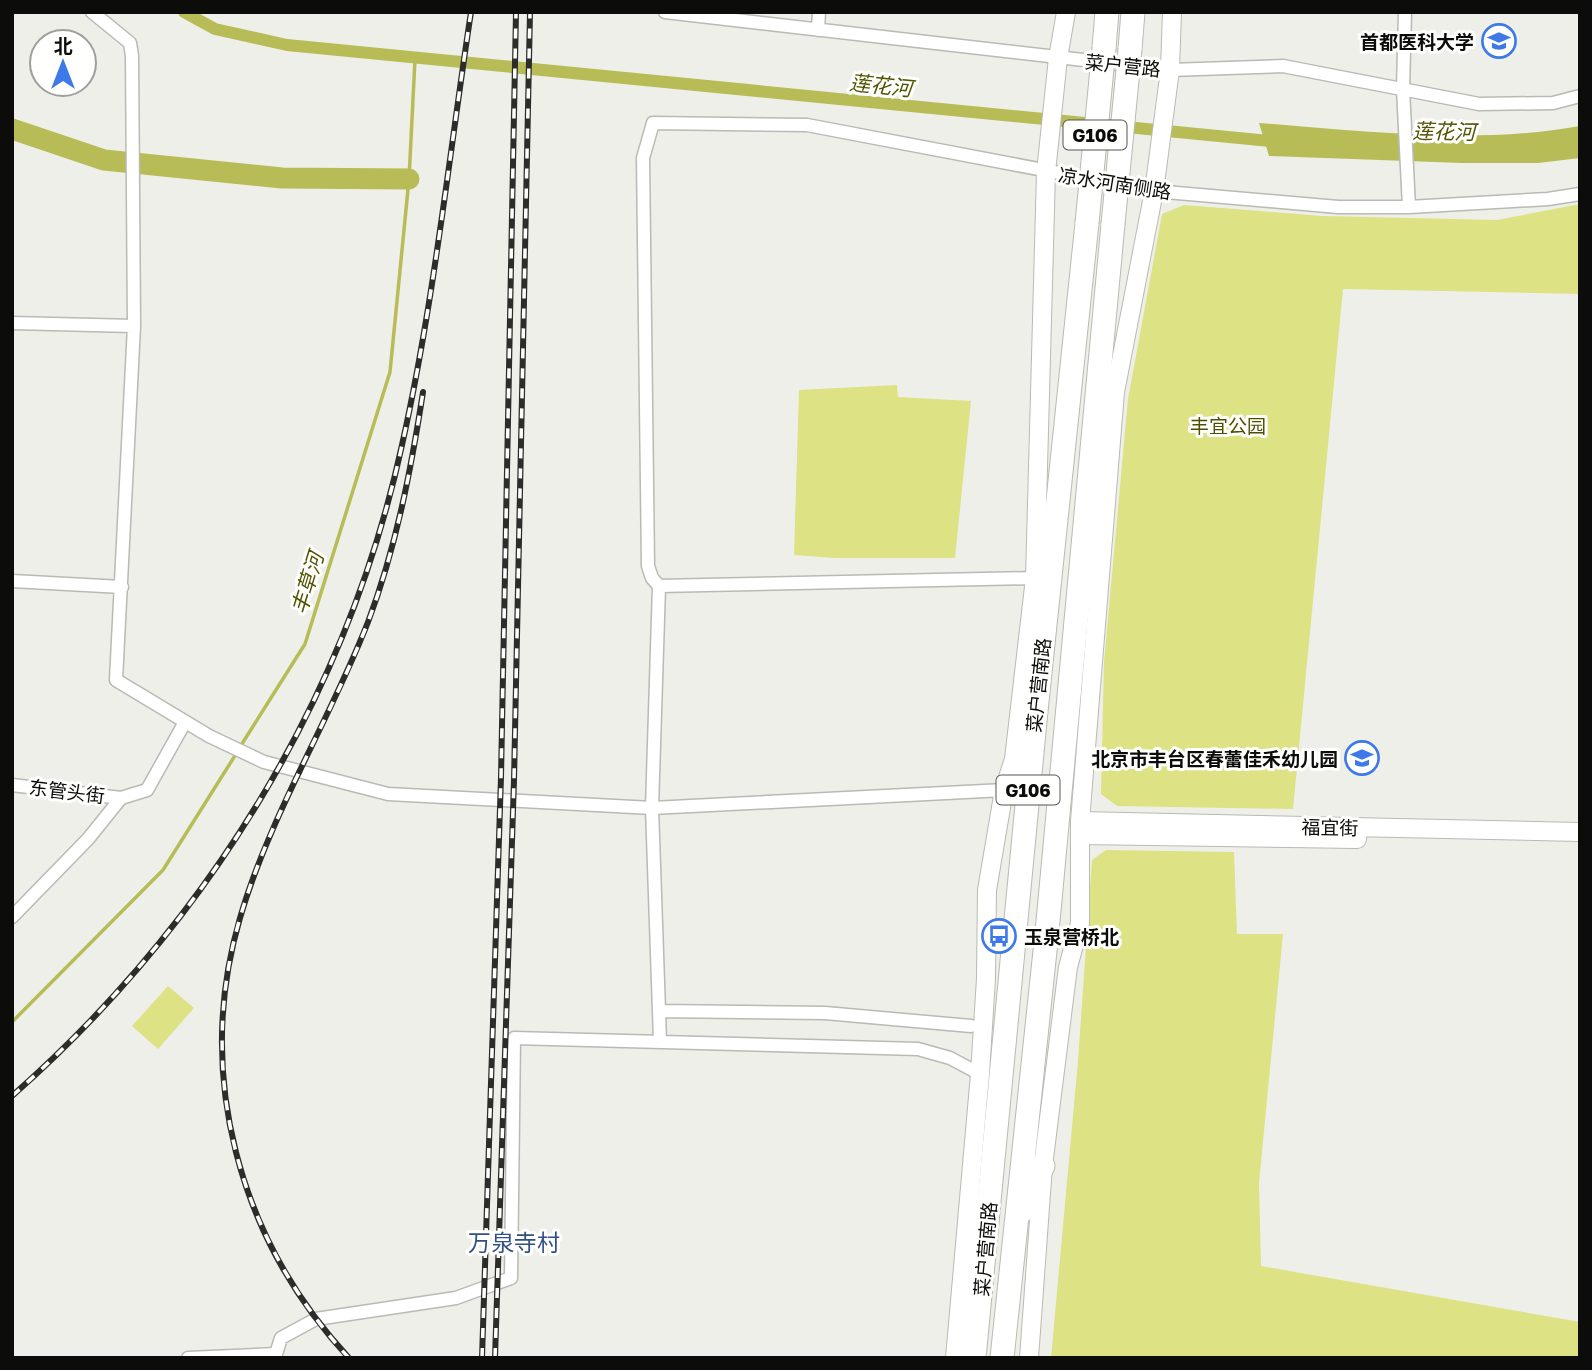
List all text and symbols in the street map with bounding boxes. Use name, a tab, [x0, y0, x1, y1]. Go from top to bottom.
school or university icon: 首都医科大学	[1480, 22, 1518, 60]
north arrow	[28, 28, 98, 98]
place label: 首都医科大学	[1360, 30, 1474, 53]
text: 北	[53, 34, 73, 57]
street label: 菜户营路	[1084, 50, 1162, 80]
water label: 莲花河	[848, 69, 918, 102]
water label: 莲花河	[1412, 117, 1480, 145]
road number: G106	[1064, 120, 1126, 150]
street label: 凉水河南侧路	[1057, 163, 1173, 203]
park label: 丰宜公园	[1190, 414, 1266, 437]
water label: 丰草河	[285, 545, 330, 617]
street label: 菜户营南路	[1022, 637, 1054, 733]
school or university icon: 北京市丰台区春蕾佳禾幼儿园	[1343, 739, 1381, 777]
place label: 北京市丰台区春蕾佳禾幼儿园	[1091, 747, 1338, 770]
street label: 东管头街	[28, 775, 106, 807]
road number: G106	[996, 776, 1060, 804]
street label: 福宜街	[1301, 815, 1359, 839]
bus stop icon: 玉泉营桥北	[980, 917, 1018, 955]
place label: 玉泉营桥北	[1024, 925, 1119, 948]
street label: 菜户营南路	[969, 1201, 1001, 1297]
district label: 万泉寺村	[468, 1228, 560, 1256]

